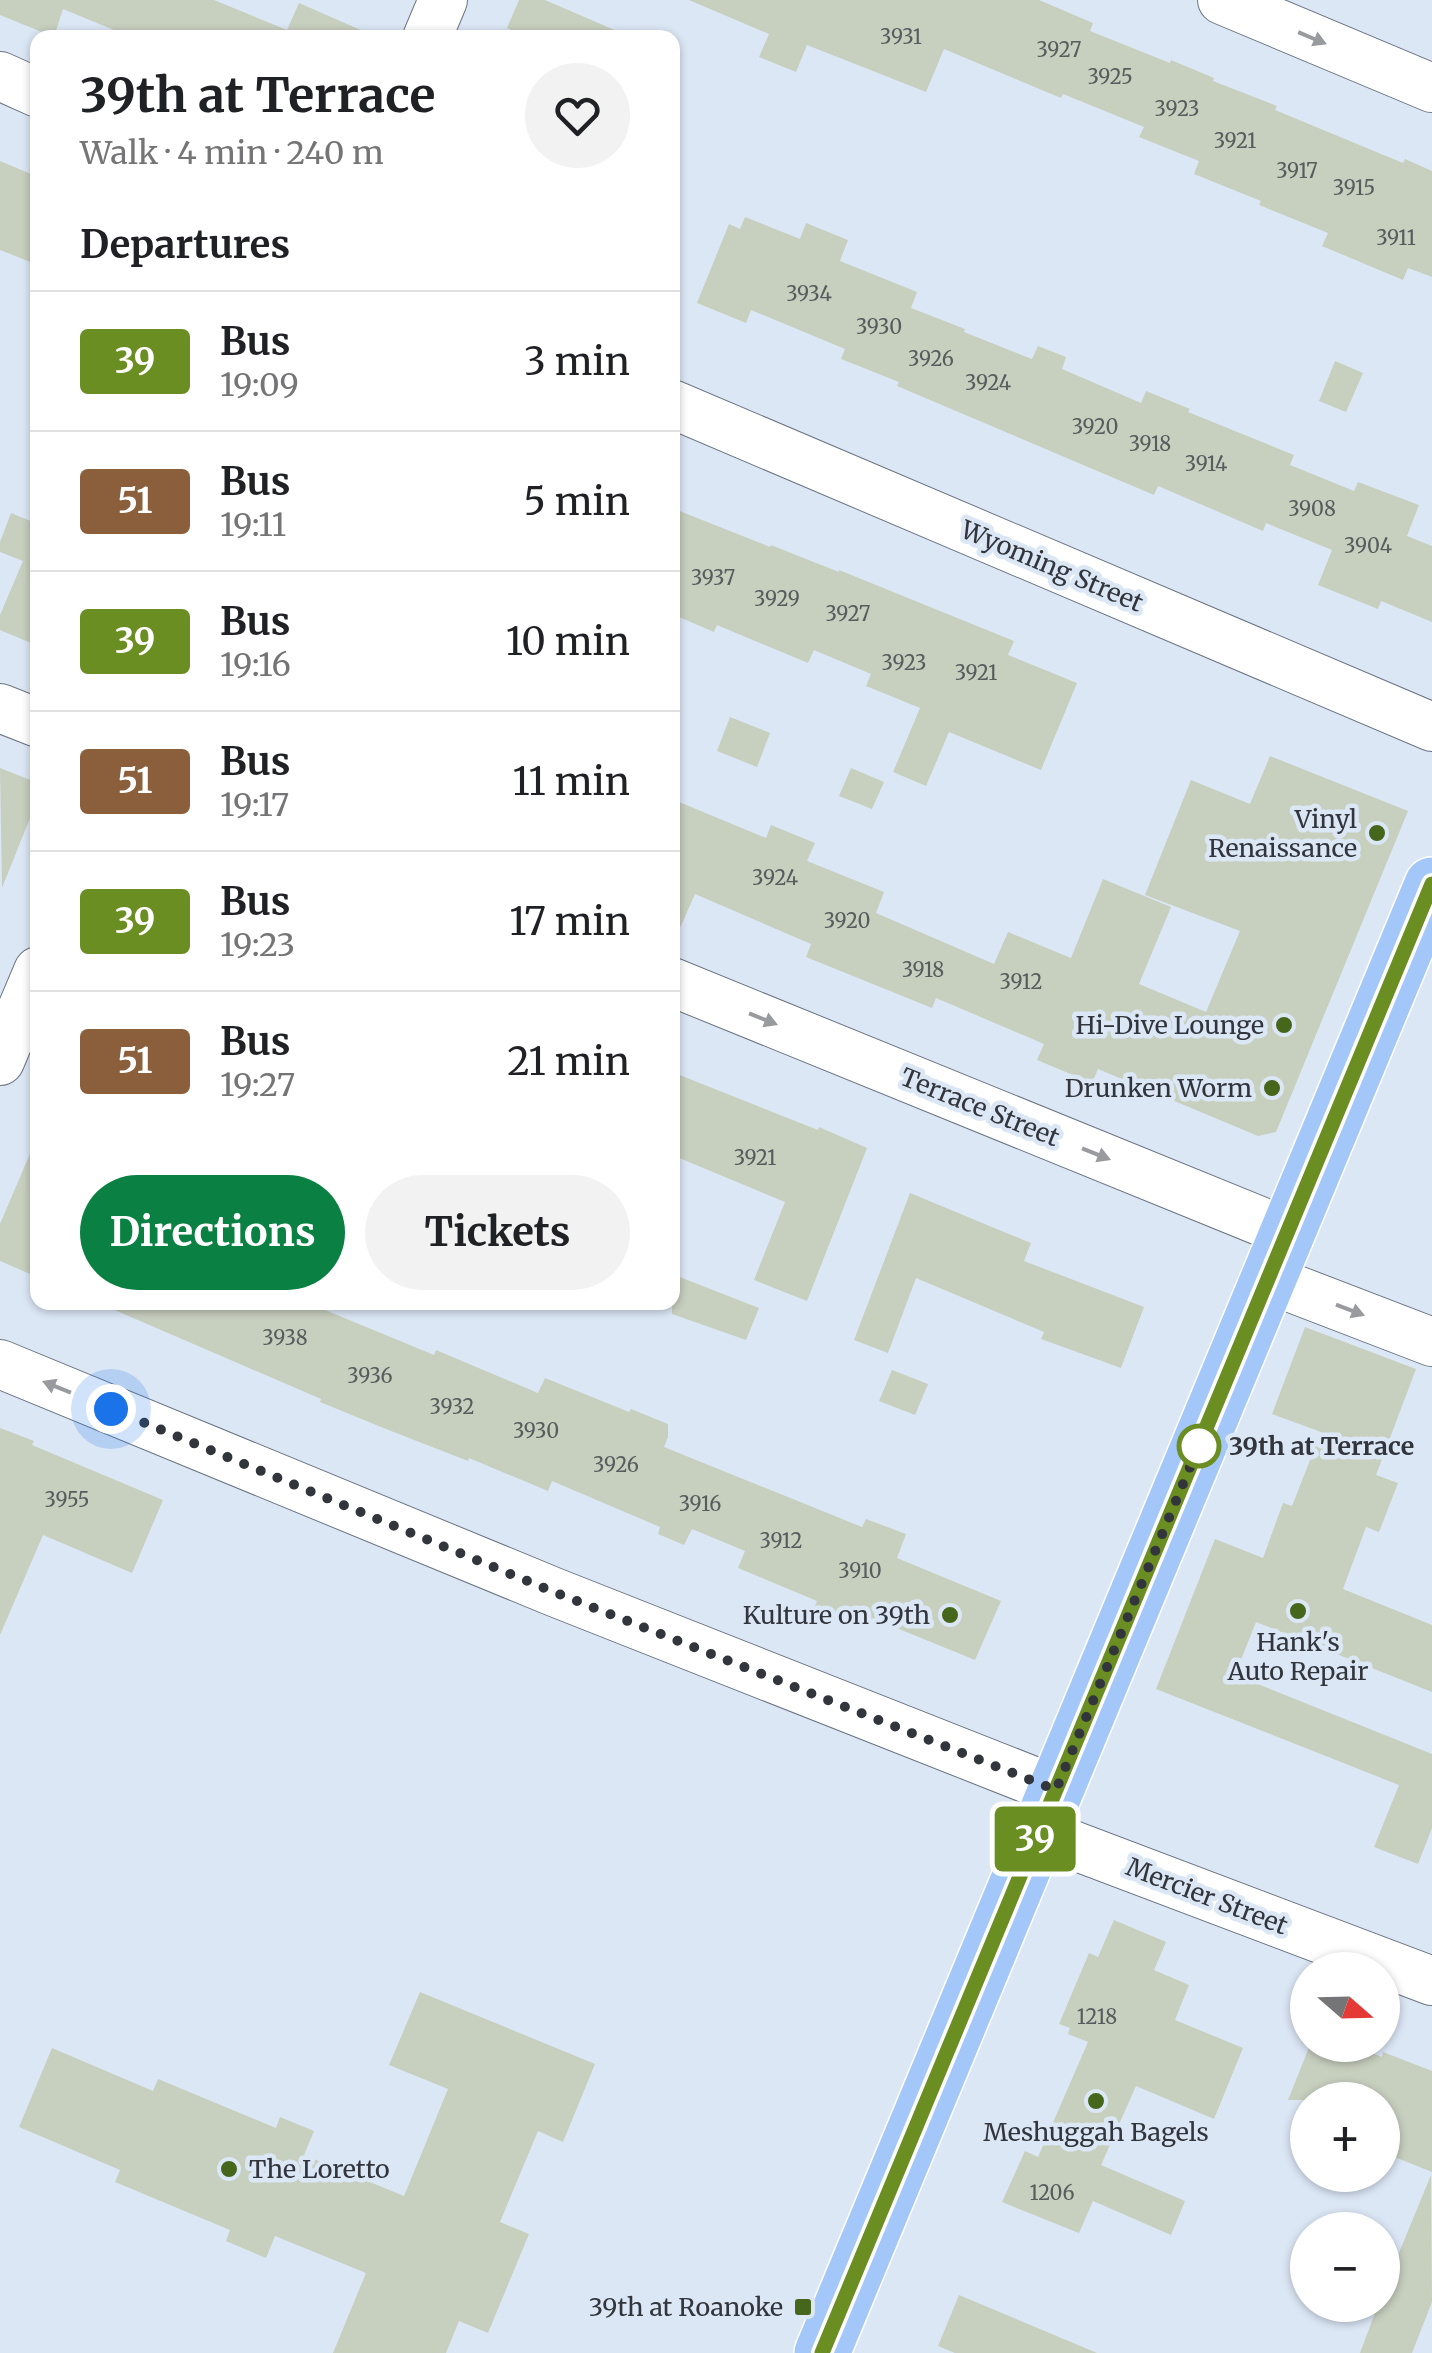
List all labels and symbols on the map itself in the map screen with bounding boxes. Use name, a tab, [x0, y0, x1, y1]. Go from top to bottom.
house number: 3931	[880, 24, 922, 49]
one-way arrow	[1297, 30, 1327, 46]
house number: 3927	[1037, 37, 1081, 62]
house number: 3925	[1087, 64, 1133, 89]
house number: 3923	[1155, 96, 1199, 121]
house number: 3921	[1214, 128, 1256, 153]
house number: 3917	[1276, 158, 1318, 183]
house number: 3915	[1333, 175, 1375, 200]
house number: 3911	[1376, 225, 1416, 250]
house number: 3934	[786, 281, 832, 306]
house number: 3930	[856, 314, 902, 339]
house number: 3926	[908, 346, 954, 371]
house number: 3924	[965, 370, 1011, 395]
house number: 3920	[1072, 414, 1118, 439]
house number: 3918	[1129, 431, 1171, 456]
house number: 3914	[1185, 451, 1227, 476]
house number: 3908	[1288, 496, 1336, 521]
street label: Wyoming Street	[955, 513, 1148, 619]
house number: 3904	[1344, 533, 1392, 558]
house number: 3937	[691, 565, 735, 590]
house number: 3929	[754, 586, 800, 611]
house number: 3927	[826, 601, 870, 626]
house number: 3923	[882, 650, 926, 675]
house number: 3921	[955, 660, 997, 685]
place label: Vinyl Renaissance	[1208, 803, 1357, 864]
marker: Vinyl Renaissance	[1366, 822, 1388, 844]
house number: 3924	[752, 865, 798, 890]
house number: 3920	[824, 908, 870, 933]
house number: 3918	[902, 957, 944, 982]
house number: 3912	[1000, 969, 1042, 994]
place label: Hi-Dive Lounge	[1076, 1009, 1264, 1041]
one-way arrow	[748, 1011, 778, 1027]
marker: Hi-Dive Lounge	[1273, 1014, 1295, 1036]
street label: Terrace Street	[896, 1061, 1064, 1153]
place label: Drunken Worm	[1065, 1072, 1252, 1104]
marker: Drunken Worm	[1261, 1077, 1283, 1099]
house number: 3921	[734, 1145, 776, 1170]
one-way arrow	[1081, 1147, 1111, 1163]
one-way arrow	[1335, 1303, 1365, 1319]
house number: 3938	[262, 1325, 308, 1350]
house number: 3936	[347, 1363, 393, 1388]
one-way arrow	[42, 1379, 71, 1395]
your location	[86, 1384, 136, 1434]
house number: 3932	[430, 1394, 474, 1419]
house number: 3930	[513, 1418, 559, 1443]
marker: 39th at Terrace	[1178, 1425, 1220, 1467]
place label: 39th at Terrace	[1229, 1430, 1414, 1462]
house number: 3926	[593, 1452, 639, 1477]
house number: 3955	[45, 1487, 89, 1512]
house number: 3916	[679, 1491, 721, 1516]
house number: 3912	[760, 1528, 802, 1553]
house number: 3910	[838, 1558, 882, 1583]
place label: Kulture on 39th	[743, 1599, 930, 1631]
marker: Hank's Auto Repair	[1287, 1600, 1309, 1622]
marker: Kulture on 39th	[939, 1604, 961, 1626]
place label: Hank's Auto Repair	[1227, 1626, 1368, 1687]
line badge: 39	[990, 1806, 1080, 1872]
street label: Mercier Street	[1122, 1851, 1293, 1942]
north arrow	[1290, 1952, 1400, 2062]
house number: 1218	[1077, 2004, 1117, 2029]
marker: Meshuggah Bagels	[1085, 2090, 1107, 2112]
place label: Meshuggah Bagels	[983, 2116, 1209, 2148]
place label: The Loretto	[249, 2153, 390, 2185]
marker: The Loretto	[218, 2158, 240, 2180]
house number: 1206	[1029, 2180, 1075, 2205]
place label: 39th at Roanoke	[589, 2291, 783, 2323]
marker: 39th at Roanoke	[792, 2296, 814, 2318]

